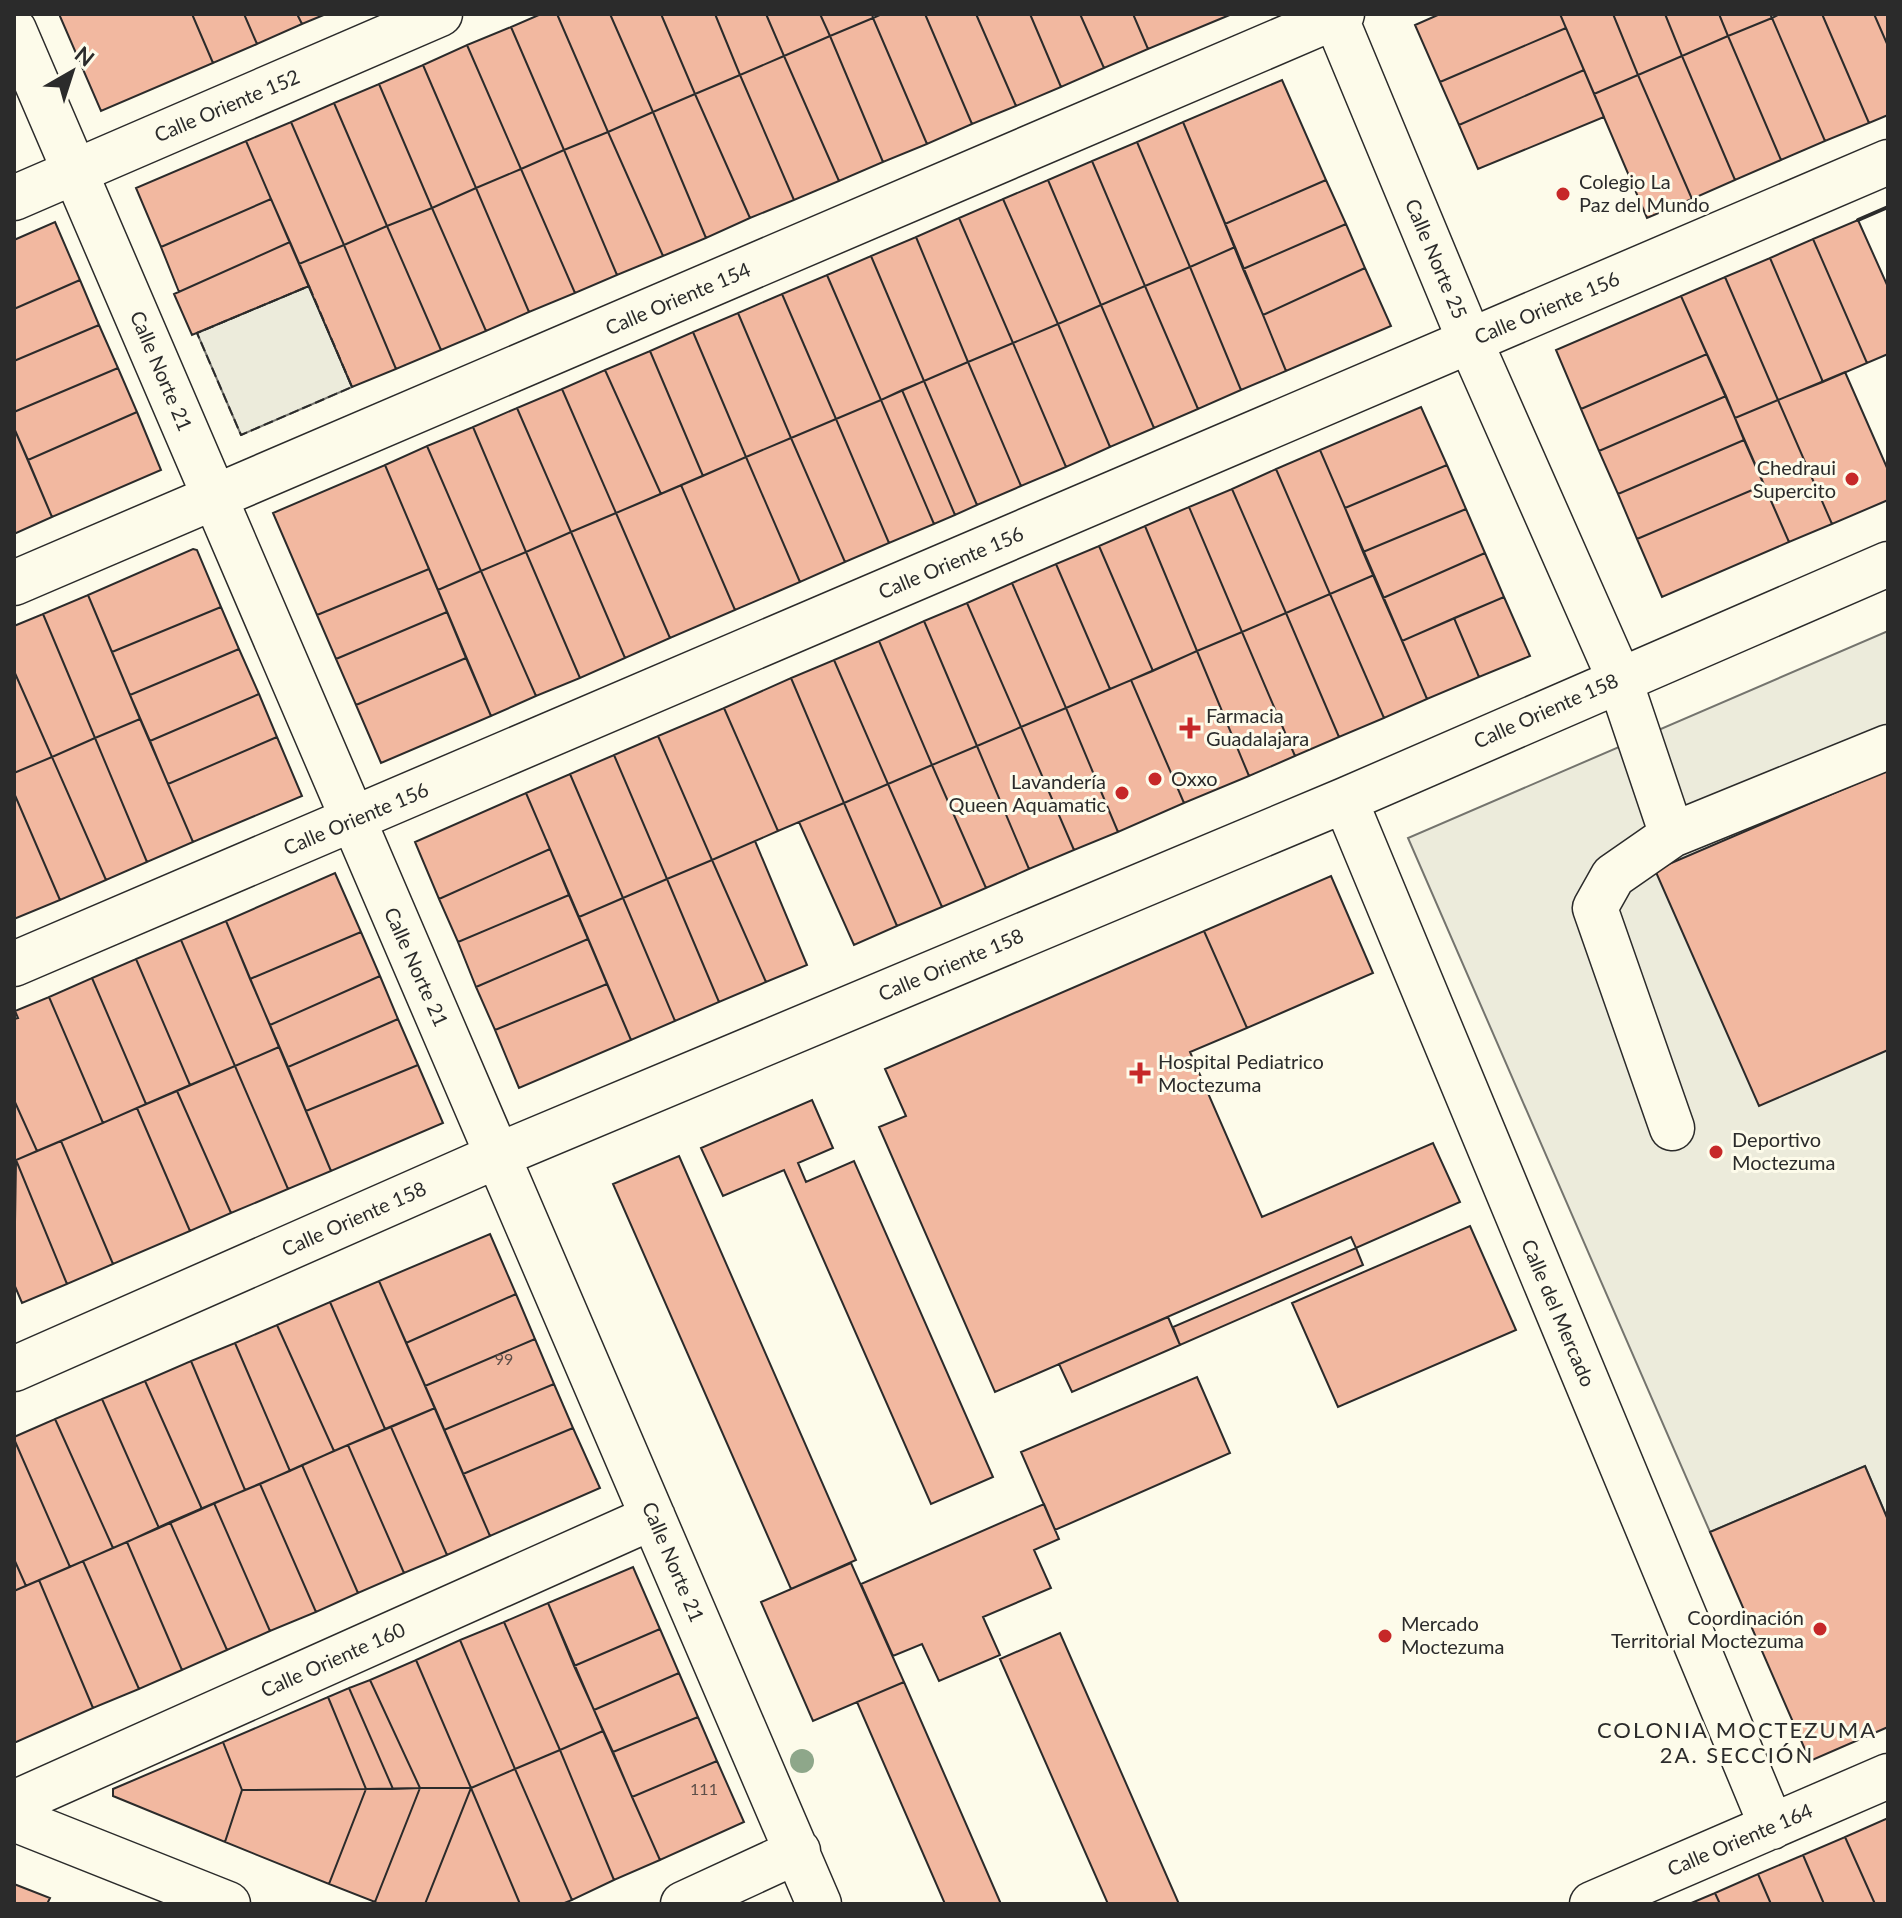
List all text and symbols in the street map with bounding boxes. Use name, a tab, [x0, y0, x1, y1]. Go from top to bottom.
north arrow	[32, 32, 112, 112]
text: N	[70, 40, 100, 72]
street label: Calle Oriente 152	[150, 64, 303, 147]
place label: Colegio La Paz del Mundo	[1579, 169, 1710, 216]
marker: Colegio La Paz del Mundo	[1554, 185, 1572, 203]
street label: Calle Norte 25	[1401, 195, 1473, 322]
street label: Calle Oriente 154	[601, 257, 754, 340]
street label: Calle Oriente 156	[1470, 266, 1623, 349]
street label: Calle Norte 21	[126, 307, 198, 434]
place label: Chedraui Supercito	[1753, 455, 1836, 502]
marker: Chedraui Supercito	[1843, 470, 1861, 488]
street label: Calle Oriente 156	[874, 521, 1027, 604]
street label: Calle Oriente 158	[1470, 668, 1622, 753]
place label: Farmacia Guadalajara	[1206, 703, 1309, 750]
marker: Farmacia Guadalajara	[1181, 719, 1199, 737]
place label: Oxxo	[1171, 766, 1218, 790]
place label: Lavandería Queen Aquamatic	[949, 769, 1106, 816]
marker: Oxxo	[1146, 770, 1164, 788]
street label: Calle Oriente 156	[279, 777, 432, 860]
marker: Lavandería Queen Aquamatic	[1113, 784, 1131, 802]
street label: Calle Norte 21	[380, 903, 454, 1030]
street label: Calle Oriente 158	[874, 923, 1027, 1006]
place label: Hospital Pediatrico Moctezuma	[1158, 1049, 1324, 1096]
marker: Hospital Pediatrico Moctezuma	[1129, 1062, 1151, 1084]
place label: Deportivo Moctezuma	[1732, 1127, 1835, 1174]
marker: Deportivo Moctezuma	[1707, 1143, 1725, 1161]
street label: Calle Oriente 158	[278, 1176, 430, 1261]
street label: Calle del Mercado	[1517, 1235, 1601, 1390]
house number: 99	[495, 1349, 513, 1368]
street label: Calle Norte 21	[638, 1498, 710, 1625]
place label: Coordinación Territorial Moctezuma	[1611, 1605, 1804, 1652]
place label: Mercado Moctezuma	[1401, 1611, 1504, 1658]
street label: Calle Oriente 160	[257, 1617, 409, 1702]
marker: Coordinación Territorial Moctezuma	[1811, 1620, 1829, 1638]
marker: Mercado Moctezuma	[1376, 1627, 1394, 1645]
district label: COLONIA MOCTEZUMA 2A. SECCIÓN	[1597, 1716, 1877, 1768]
house number: 111	[690, 1779, 718, 1798]
street label: Calle Oriente 164	[1663, 1798, 1816, 1881]

